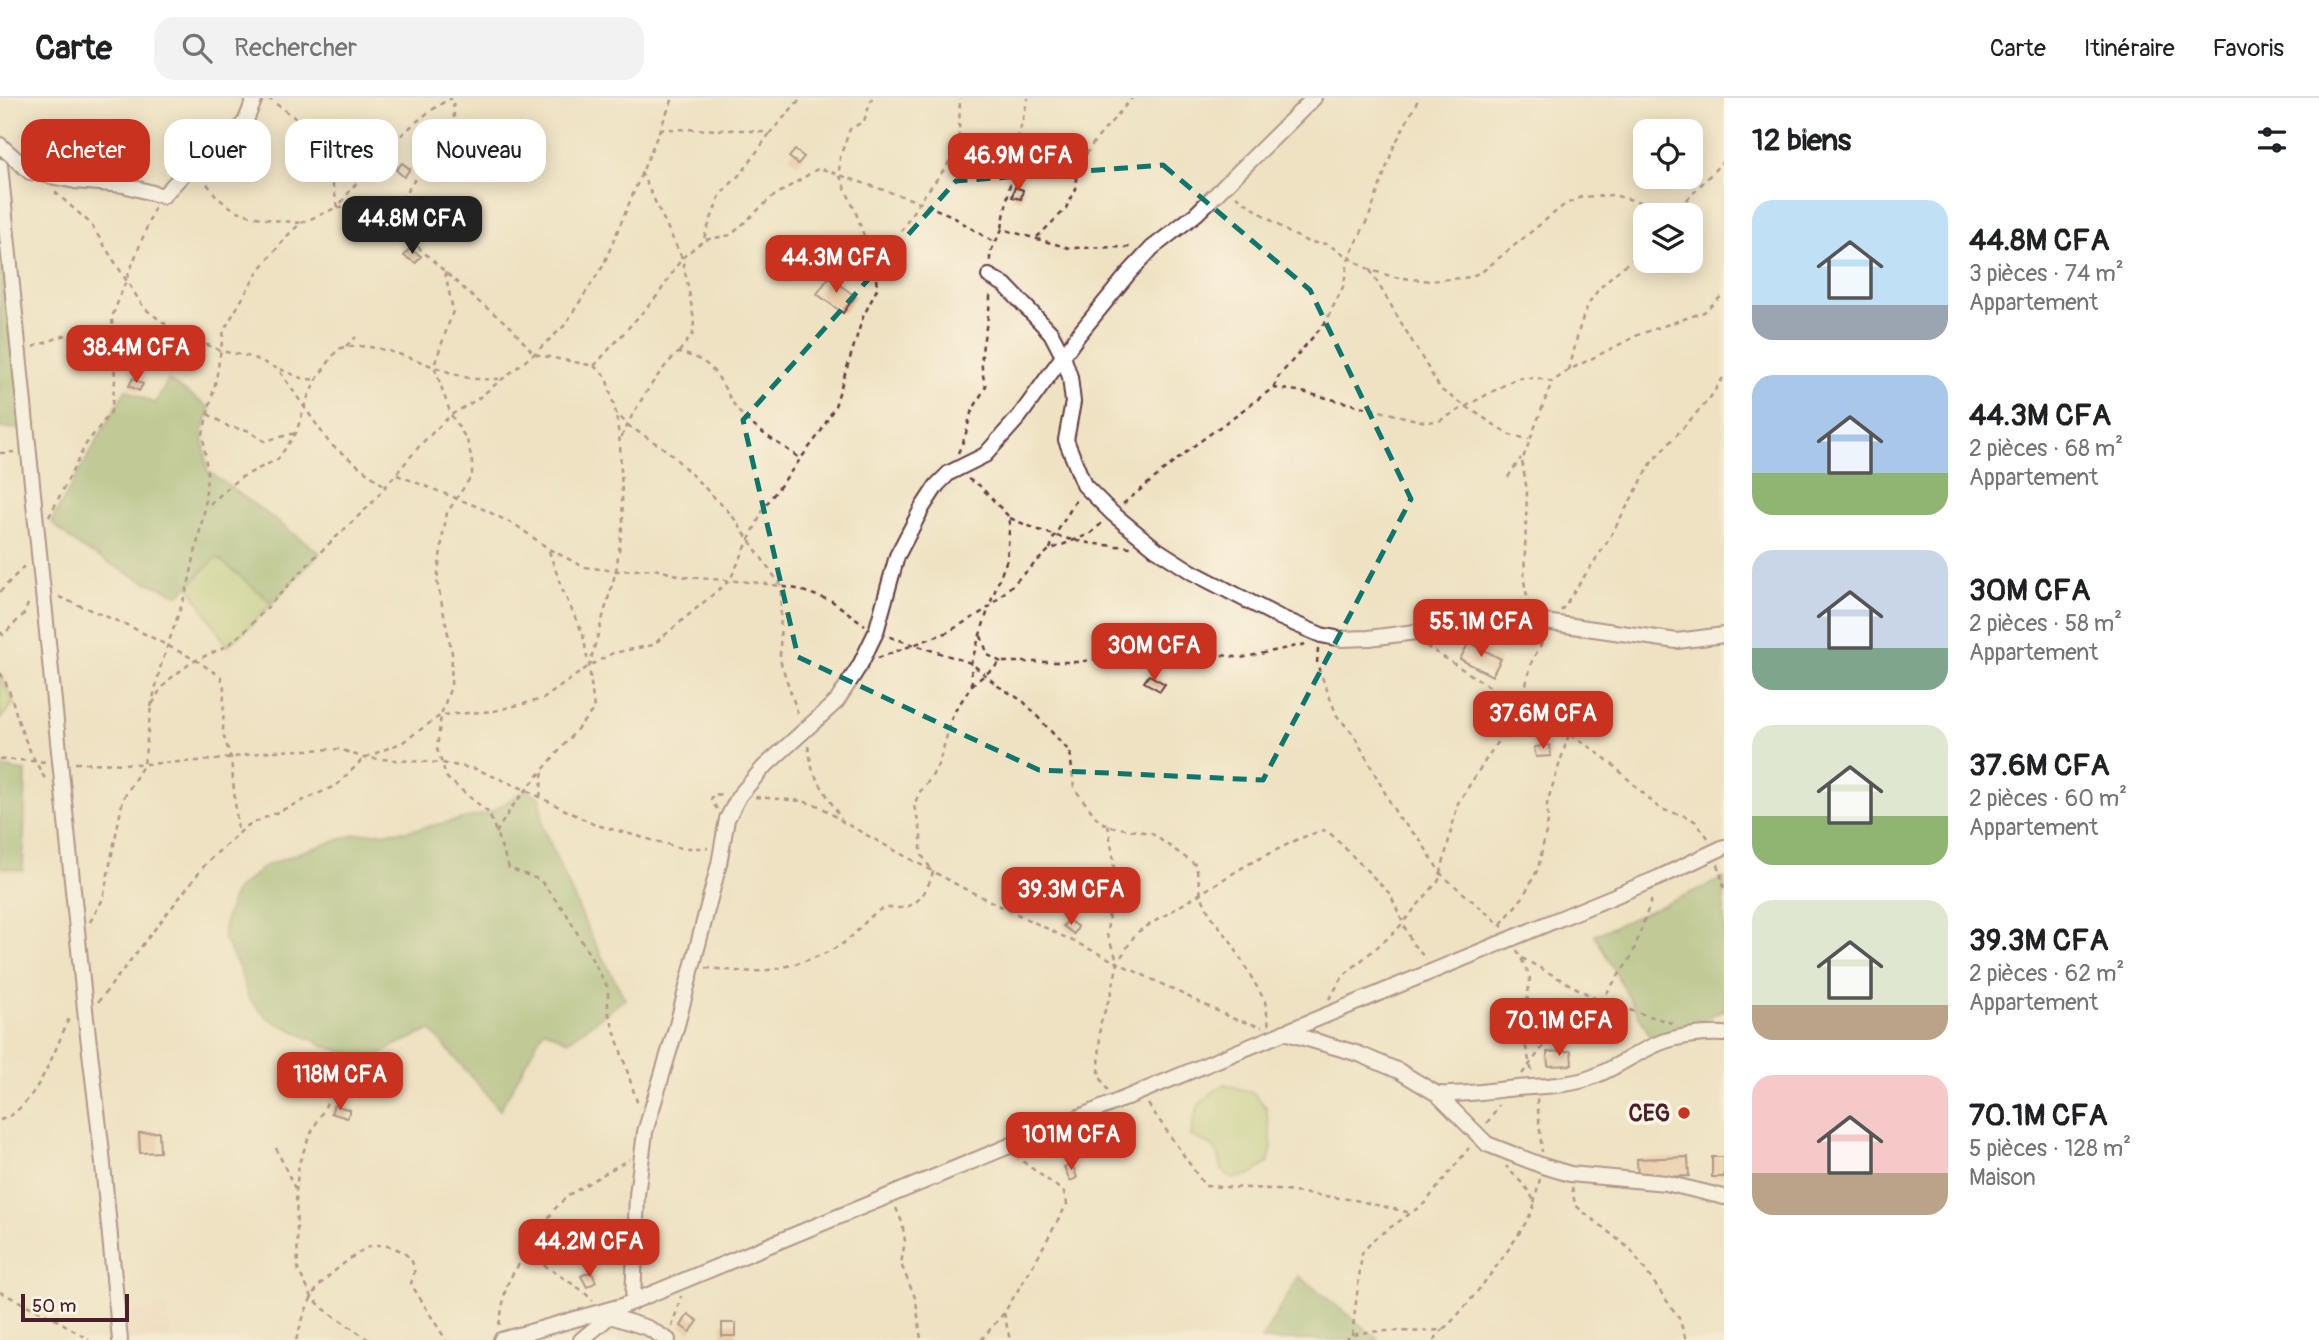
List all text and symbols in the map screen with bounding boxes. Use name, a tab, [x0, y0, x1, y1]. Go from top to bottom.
search box	[154, 17, 644, 80]
text: Carte	[35, 28, 112, 69]
icon: search	[178, 29, 216, 67]
text: Rechercher	[234, 32, 357, 64]
text: Carte	[1990, 34, 2046, 63]
text: Itinéraire	[2084, 34, 2175, 63]
text: Favoris	[2213, 34, 2284, 63]
chip: Acheter	[21, 119, 150, 182]
chip: Louer	[164, 119, 271, 182]
chip: Filtres	[285, 119, 398, 182]
chip: Nouveau	[412, 119, 546, 182]
map controls	[1633, 119, 1703, 273]
button: locate	[1633, 119, 1703, 189]
icon: filters	[2253, 121, 2291, 159]
text: 12 biens	[1752, 122, 1851, 159]
pin: 46.9M CFA	[938, 134, 1098, 193]
text: 46.9M CFA	[964, 141, 1072, 170]
pin: 44.8M CFA	[332, 197, 492, 256]
button: layers	[1633, 203, 1703, 273]
text: 44.8M CFA	[358, 204, 466, 233]
text: 44.8M CFA	[1969, 222, 2110, 259]
icon: home	[1808, 228, 1892, 312]
pin: 44.3M CFA	[756, 236, 916, 295]
text: 44.3M CFA	[781, 243, 891, 272]
text: 3 pièces · 74 m²	[1969, 259, 2124, 288]
text: Appartement	[1969, 288, 2098, 317]
pin: 38.4M CFA	[56, 326, 216, 385]
text: 38.4M CFA	[82, 333, 190, 362]
text: 44.3M CFA	[1969, 397, 2111, 434]
icon: home	[1808, 403, 1892, 487]
text: 2 pièces · 68 m²	[1969, 434, 2123, 463]
text: Appartement	[1969, 463, 2098, 492]
text: 30M CFA	[1969, 572, 2090, 609]
icon: home	[1808, 578, 1892, 662]
pin: 55.1M CFA	[1401, 600, 1561, 659]
text: 55.1M CFA	[1429, 607, 1533, 636]
text: 2 pièces · 58 m²	[1969, 609, 2122, 638]
pin: 30M CFA	[1089, 624, 1219, 683]
text: 30M CFA	[1107, 631, 1201, 660]
text: Appartement	[1969, 638, 2098, 667]
pin: 37.6M CFA	[1463, 692, 1623, 751]
text: 37.6M CFA	[1489, 699, 1597, 728]
text: 37.6M CFA	[1969, 747, 2110, 784]
icon: home	[1808, 753, 1892, 837]
text: 2 pièces · 60 m²	[1969, 784, 2127, 813]
text: Appartement	[1969, 813, 2098, 842]
pin: 39.3M CFA	[991, 868, 1151, 927]
text: 39.3M CFA	[1017, 875, 1125, 904]
text: 39.3M CFA	[1969, 922, 2109, 959]
icon: home	[1808, 928, 1892, 1012]
text: 2 pièces · 62 m²	[1969, 959, 2124, 988]
text: Appartement	[1969, 988, 2098, 1017]
pin: 70.1M CFA	[1479, 998, 1639, 1058]
text: 70.1M CFA	[1506, 1006, 1612, 1035]
pin: 118M CFA	[268, 1052, 412, 1112]
text: 118M CFA	[293, 1060, 387, 1089]
text: 70.1M CFA	[1969, 1097, 2108, 1134]
place label: CEG	[1629, 1099, 1670, 1128]
icon: home	[1808, 1103, 1892, 1187]
marker: CEG	[1676, 1105, 1692, 1121]
pin: 101M CFA	[999, 1112, 1143, 1172]
text: 101M CFA	[1022, 1120, 1120, 1149]
text: 5 pièces · 128 m²	[1969, 1134, 2131, 1163]
text: Maison	[1969, 1163, 2036, 1192]
pin: 44.2M CFA	[509, 1220, 669, 1279]
text: 44.2M CFA	[534, 1227, 644, 1256]
scale bar	[21, 1291, 130, 1323]
text: 50 m	[32, 1294, 76, 1318]

